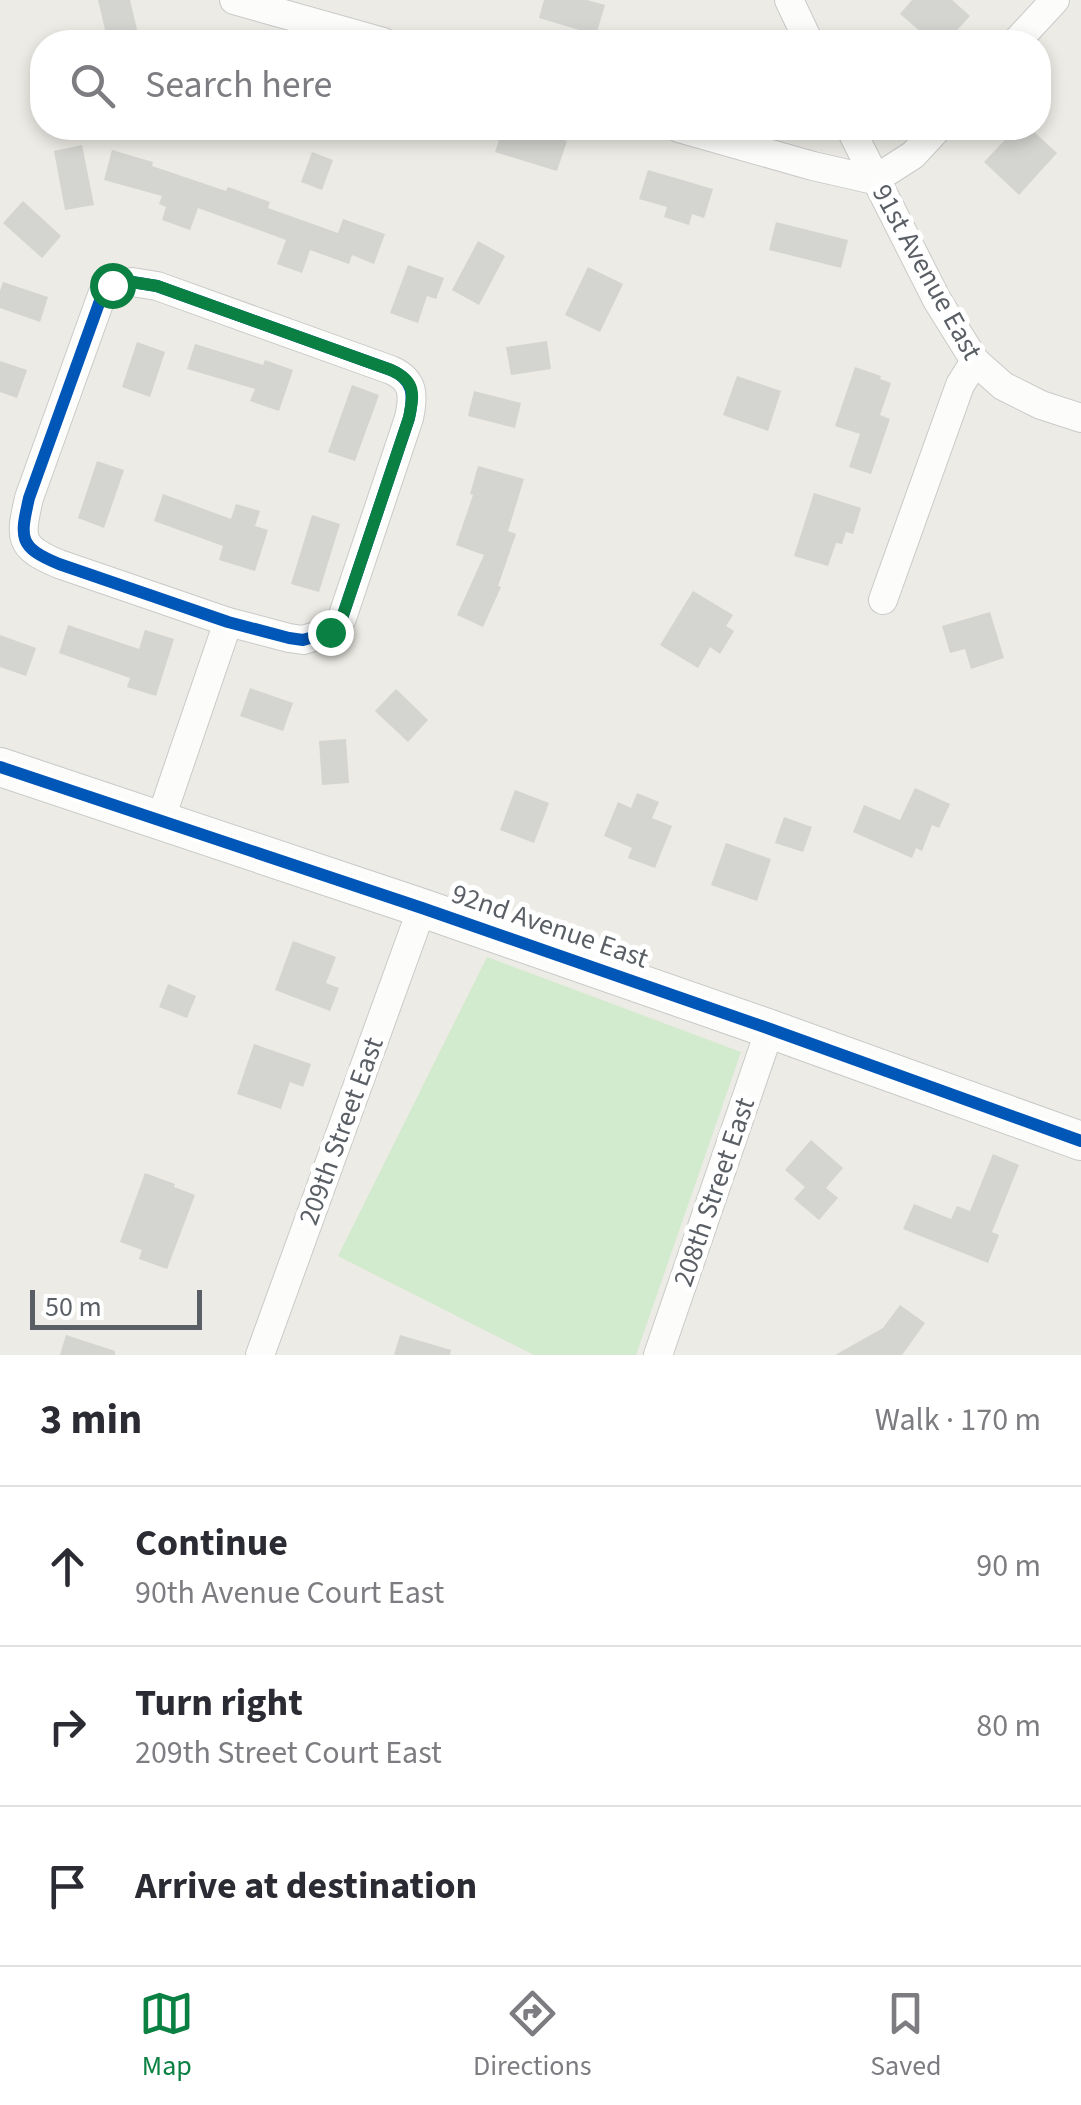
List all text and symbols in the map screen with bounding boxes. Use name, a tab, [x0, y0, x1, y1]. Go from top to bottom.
search box	[30, 30, 1051, 140]
icon: search	[65, 58, 120, 113]
text: Search here	[145, 58, 332, 112]
street label: 91st Avenue East	[862, 177, 992, 368]
route start	[90, 263, 136, 309]
route end	[308, 610, 354, 656]
street label: 92nd Avenue East	[446, 874, 654, 979]
street label: 209th Street East	[288, 1031, 394, 1231]
street label: 208th Street East	[663, 1092, 765, 1292]
scale bar	[30, 1285, 202, 1330]
text: 50 m	[45, 1287, 102, 1327]
text: 3 min	[40, 1390, 142, 1450]
text: Walk · 170 m	[875, 1397, 1041, 1443]
text: Continue	[135, 1516, 288, 1570]
icon: ahead	[40, 1539, 95, 1594]
text: 90 m	[976, 1543, 1041, 1589]
text: 90th Avenue Court East	[135, 1570, 444, 1616]
text: Turn right	[135, 1676, 303, 1730]
icon: right	[40, 1699, 95, 1754]
text: 80 m	[976, 1703, 1041, 1749]
text: 209th Street Court East	[135, 1730, 442, 1776]
icon: arrive	[40, 1859, 95, 1914]
text: Arrive at destination	[135, 1859, 477, 1913]
tab: Map	[139, 1986, 194, 2086]
tab: Directions	[473, 1986, 592, 2086]
tab: Saved	[870, 1986, 942, 2086]

